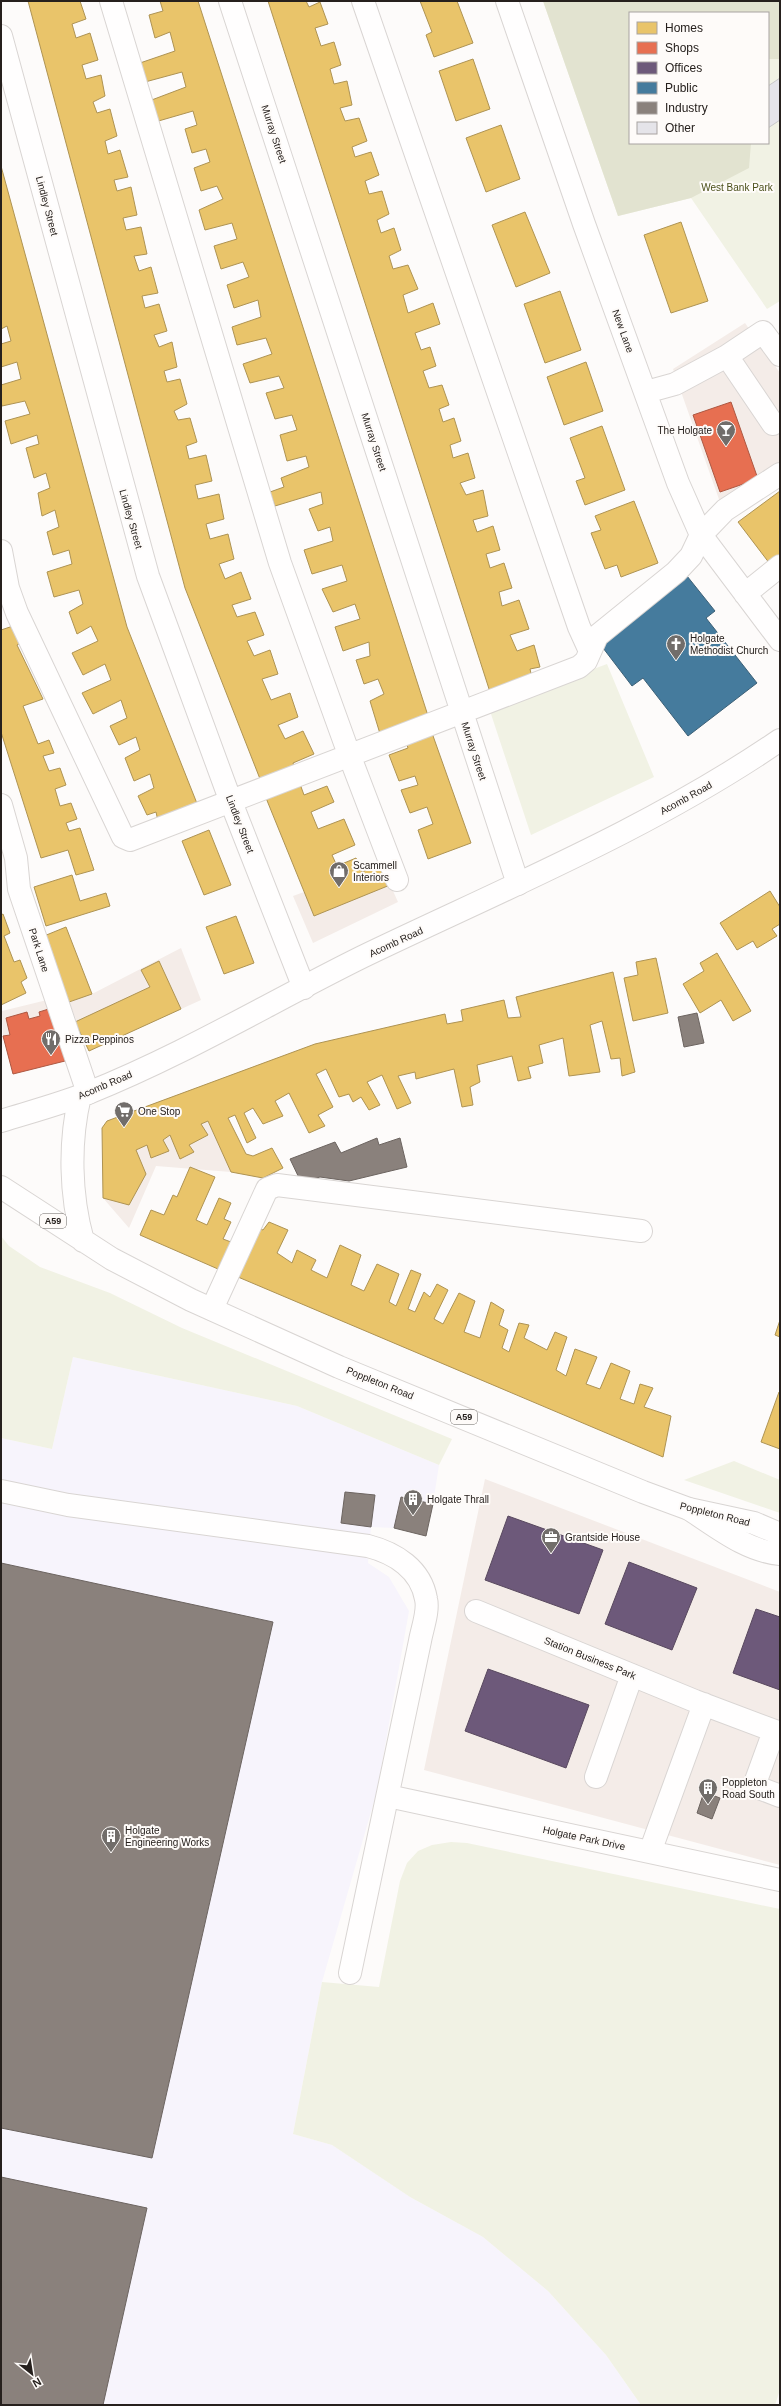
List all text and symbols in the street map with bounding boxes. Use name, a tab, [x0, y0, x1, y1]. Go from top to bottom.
legend	[629, 12, 769, 144]
text: Homes	[665, 21, 703, 35]
text: Shops	[665, 41, 699, 55]
text: Offices	[665, 61, 702, 75]
text: Public	[665, 81, 698, 95]
text: Industry	[665, 101, 708, 115]
street label: Murray Street	[259, 103, 289, 165]
text: Other	[665, 121, 695, 135]
street label: Lindley Street	[34, 175, 60, 237]
park label: West Bank Park	[701, 182, 774, 193]
street label: New Lane	[610, 308, 636, 354]
street label: Murray Street	[359, 411, 389, 473]
bar icon: The Holgate	[715, 419, 737, 447]
place label: The Holgate	[658, 425, 712, 436]
street label: Lindley Street	[117, 488, 145, 550]
church icon: Holgate Methodist Church	[665, 633, 687, 661]
place label: Holgate Methodist Church	[690, 633, 768, 656]
street label: Murray Street	[459, 720, 489, 782]
street label: Acomb Road	[658, 779, 714, 817]
street label: Lindley Street	[224, 793, 256, 855]
shop icon: Scammell Interiors	[328, 860, 350, 888]
place label: Scammell Interiors	[353, 860, 397, 883]
street label: Acomb Road	[367, 925, 425, 959]
street label: Park Lane	[27, 927, 51, 974]
restaurant icon: Pizza Peppinos	[40, 1028, 62, 1056]
place label: Pizza Peppinos	[65, 1034, 134, 1045]
street label: Acomb Road	[76, 1069, 134, 1101]
supermarket icon: One Stop	[113, 1100, 135, 1128]
place label: One Stop	[138, 1106, 181, 1117]
road number: A59	[40, 1214, 66, 1228]
street label: Poppleton Road	[345, 1364, 415, 1402]
road number: A59	[451, 1410, 477, 1424]
building icon: Holgate Thrall	[402, 1488, 424, 1516]
place label: Holgate Thrall	[427, 1494, 489, 1505]
street label: Poppleton Road	[679, 1500, 751, 1528]
office icon: Grantside House	[540, 1526, 562, 1554]
place label: Grantside House	[565, 1532, 640, 1543]
street label: Station Business Park	[543, 1635, 638, 1682]
building icon: Poppleton Road South	[697, 1777, 719, 1805]
place label: Poppleton Road South	[722, 1777, 775, 1800]
street label: Holgate Park Drive	[542, 1824, 627, 1852]
building icon: Holgate Engineering Works	[100, 1825, 122, 1853]
place label: Holgate Engineering Works	[125, 1825, 209, 1848]
north arrow	[12, 2354, 52, 2394]
text: N	[31, 2375, 43, 2390]

